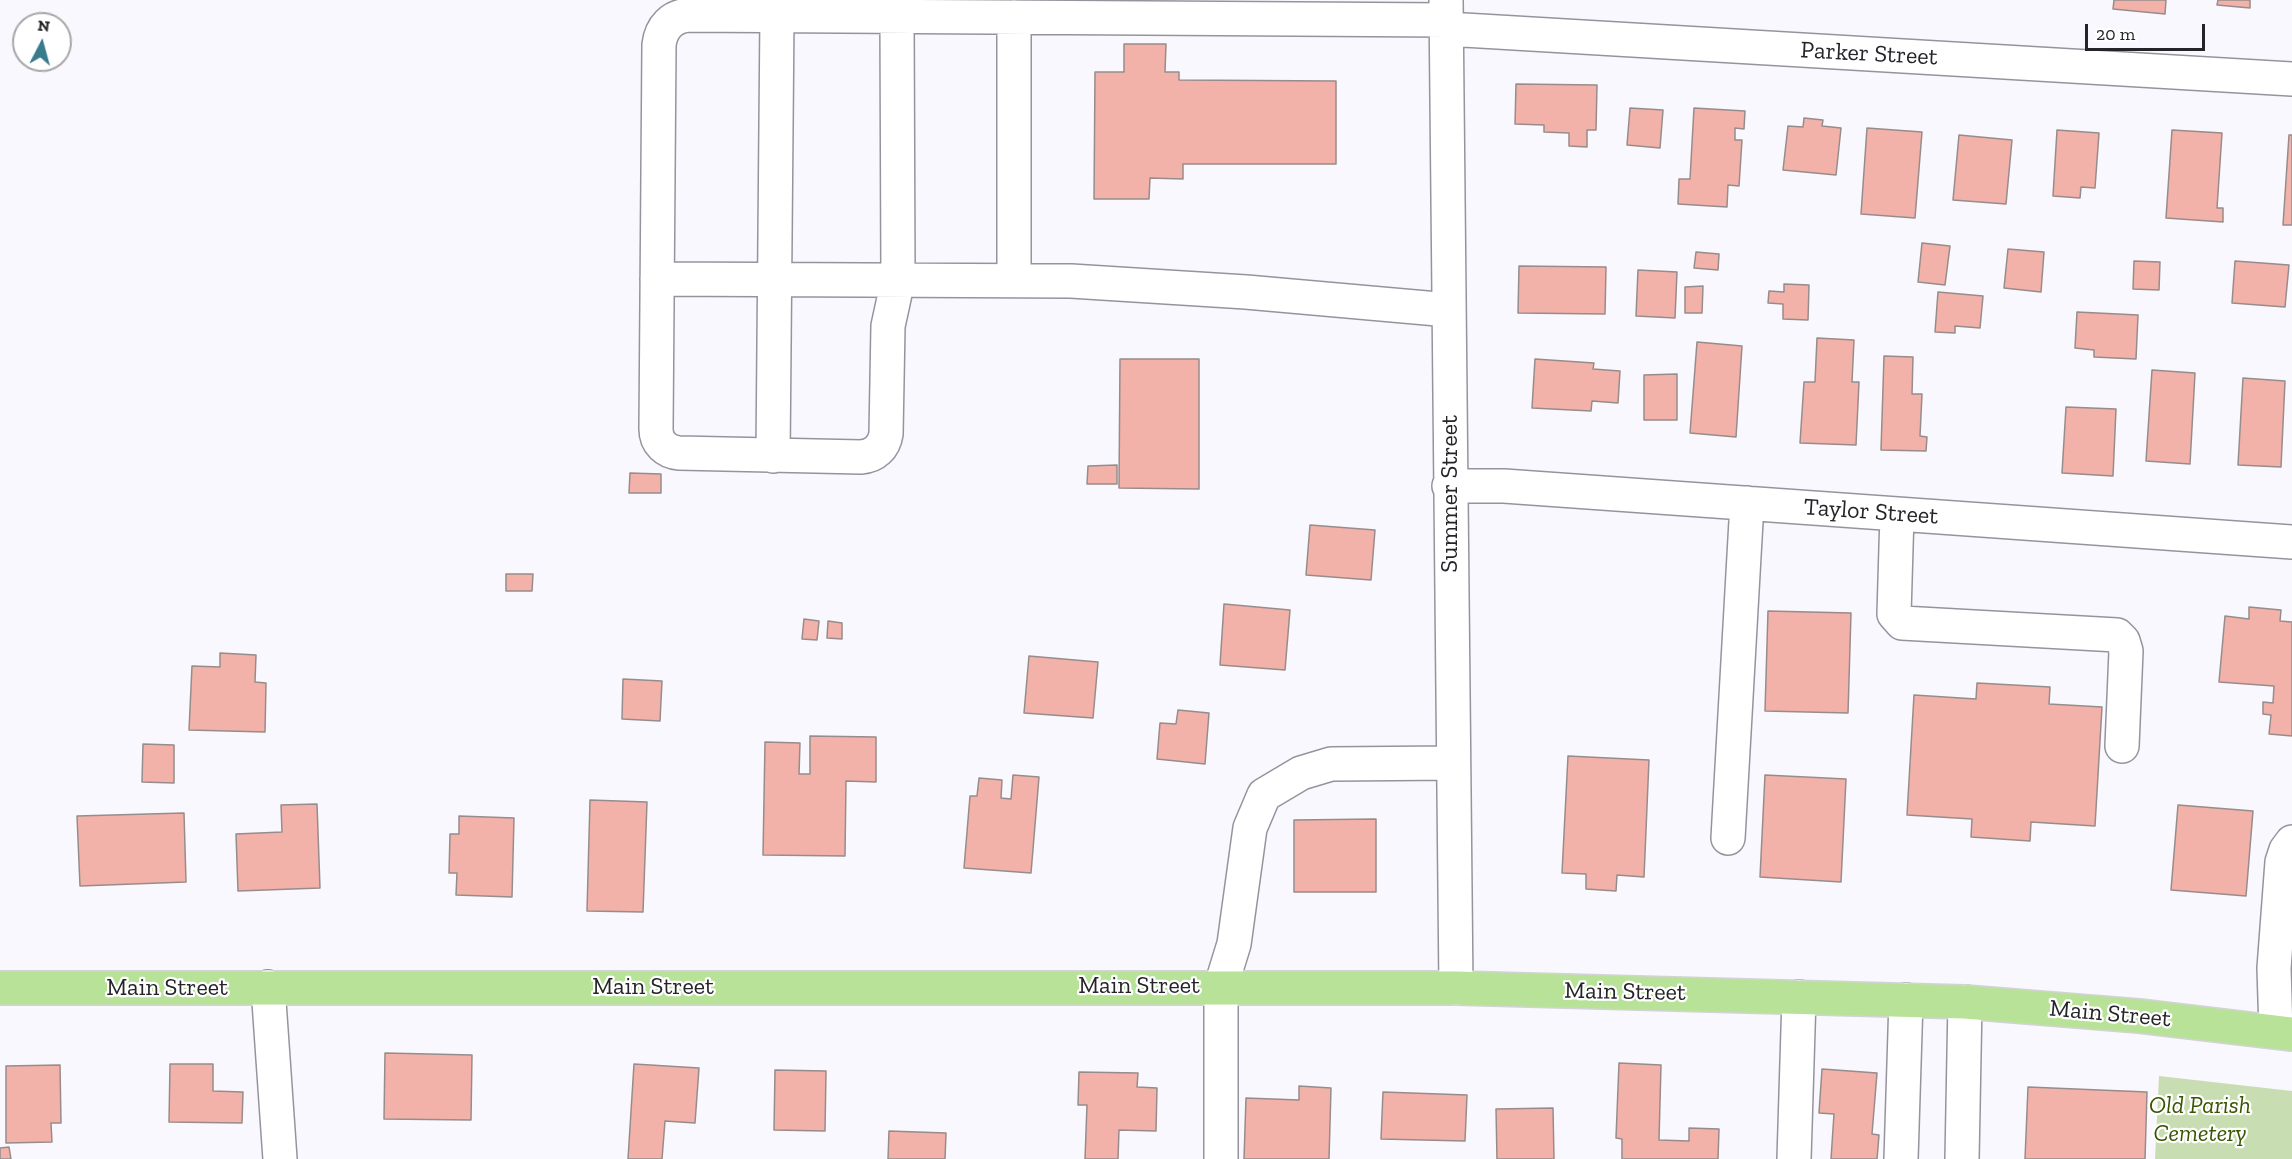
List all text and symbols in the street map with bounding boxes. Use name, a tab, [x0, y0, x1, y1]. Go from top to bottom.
north arrow	[12, 12, 72, 72]
scale bar	[2088, 12, 2208, 50]
text: N	[37, 16, 51, 36]
text: 20 m	[2096, 23, 2135, 45]
street label: Parker Street	[1800, 36, 1938, 72]
street label: Summer Street	[1436, 415, 1464, 573]
street label: Taylor Street	[1803, 493, 1939, 531]
street label: Main Street	[1078, 972, 1200, 1000]
street label: Main Street	[592, 973, 714, 1001]
street label: Main Street	[106, 974, 228, 1002]
street label: Main Street	[1564, 977, 1686, 1007]
street label: Main Street	[2048, 994, 2172, 1034]
park label: Old Parish Cemetery	[2149, 1092, 2251, 1148]

